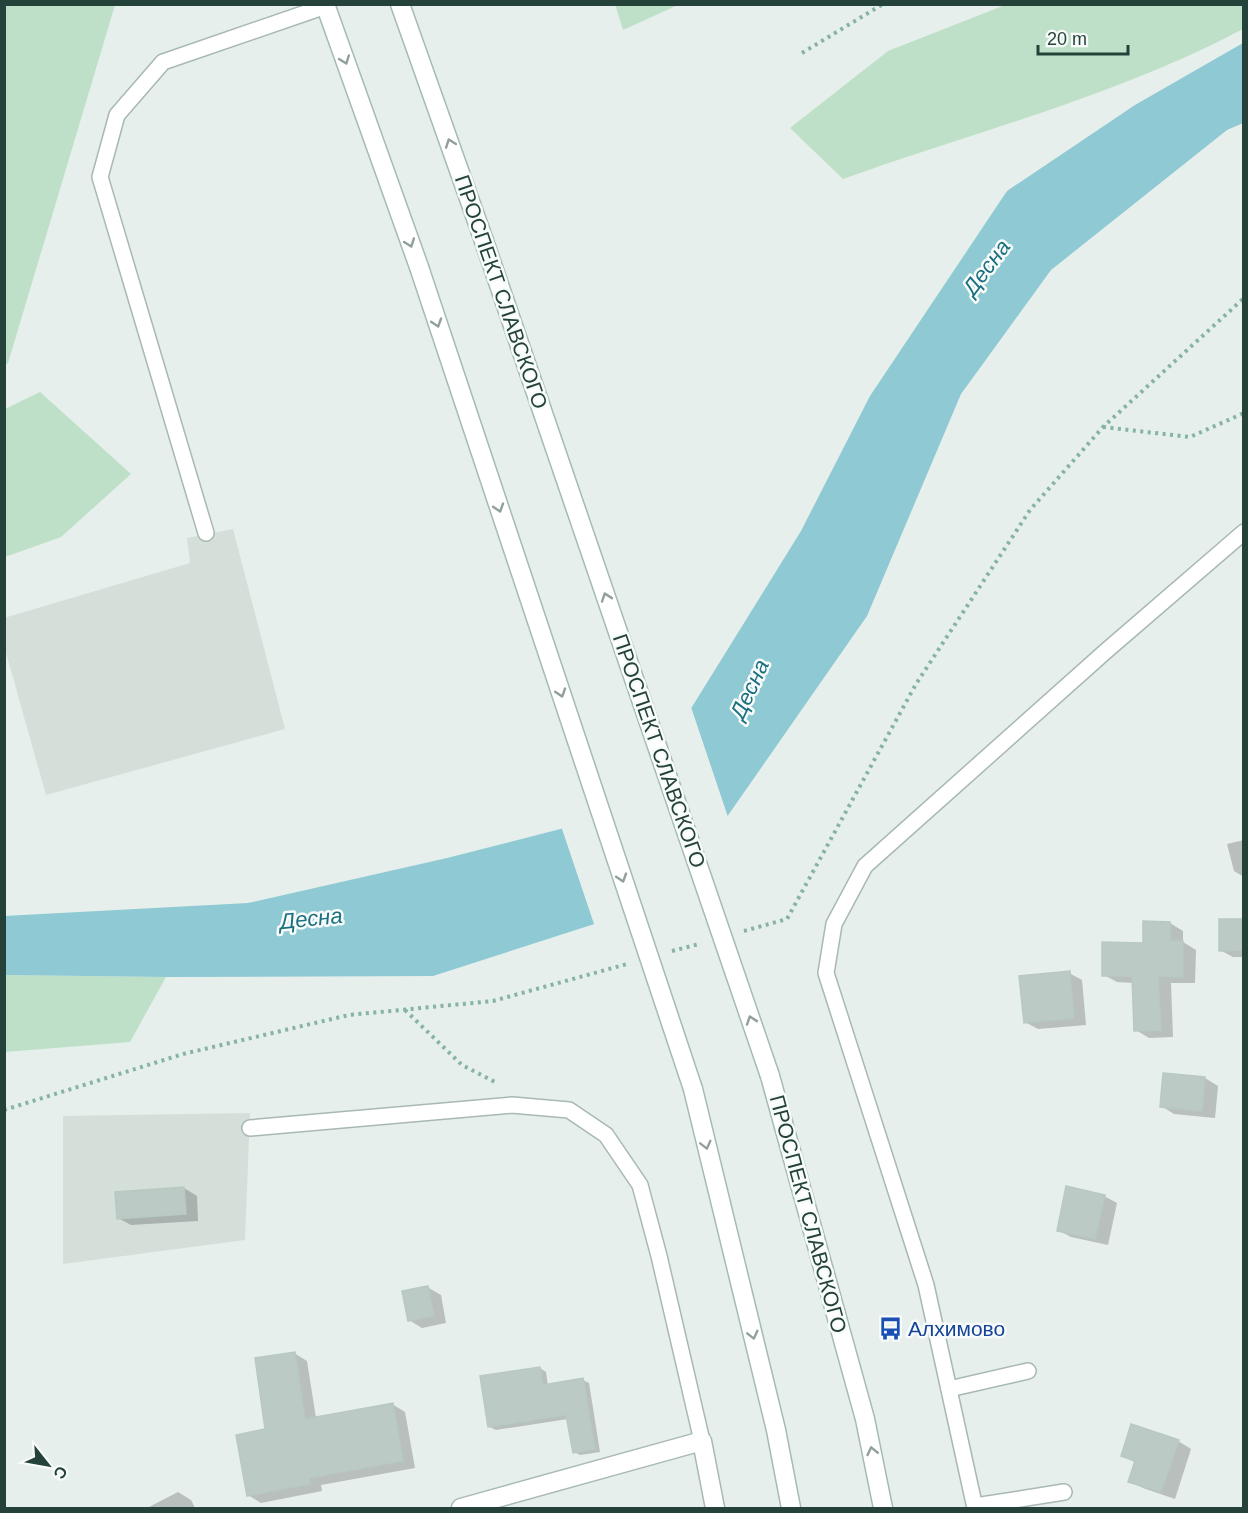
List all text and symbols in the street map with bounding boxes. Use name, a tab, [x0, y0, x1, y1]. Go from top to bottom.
scale bar	[1038, 18, 1128, 56]
text: 20 m	[1047, 29, 1087, 49]
one-way arrow	[337, 54, 350, 65]
one-way arrow	[444, 138, 457, 149]
street label: ПРОСПЕКТ СЛАВСКОГО	[451, 172, 552, 412]
water label: Десна	[956, 235, 1015, 302]
one-way arrow	[403, 237, 416, 248]
one-way arrow	[430, 317, 443, 328]
one-way arrow	[492, 502, 504, 513]
one-way arrow	[601, 592, 614, 603]
street label: ПРОСПЕКТ СЛАВСКОГО	[609, 631, 710, 871]
water label: Десна	[724, 655, 774, 726]
one-way arrow	[553, 687, 566, 698]
one-way arrow	[615, 872, 628, 883]
water label: Десна	[276, 903, 344, 935]
one-way arrow	[746, 1015, 758, 1026]
street label: ПРОСПЕКТ СЛАВСКОГО	[766, 1092, 851, 1336]
one-way arrow	[699, 1140, 712, 1150]
bus stop icon: Алхимово	[877, 1316, 903, 1342]
place label: Алхимово	[908, 1317, 1005, 1340]
one-way arrow	[745, 1330, 758, 1340]
north arrow	[18, 1435, 78, 1495]
one-way arrow	[867, 1446, 880, 1456]
text: С	[50, 1463, 71, 1482]

